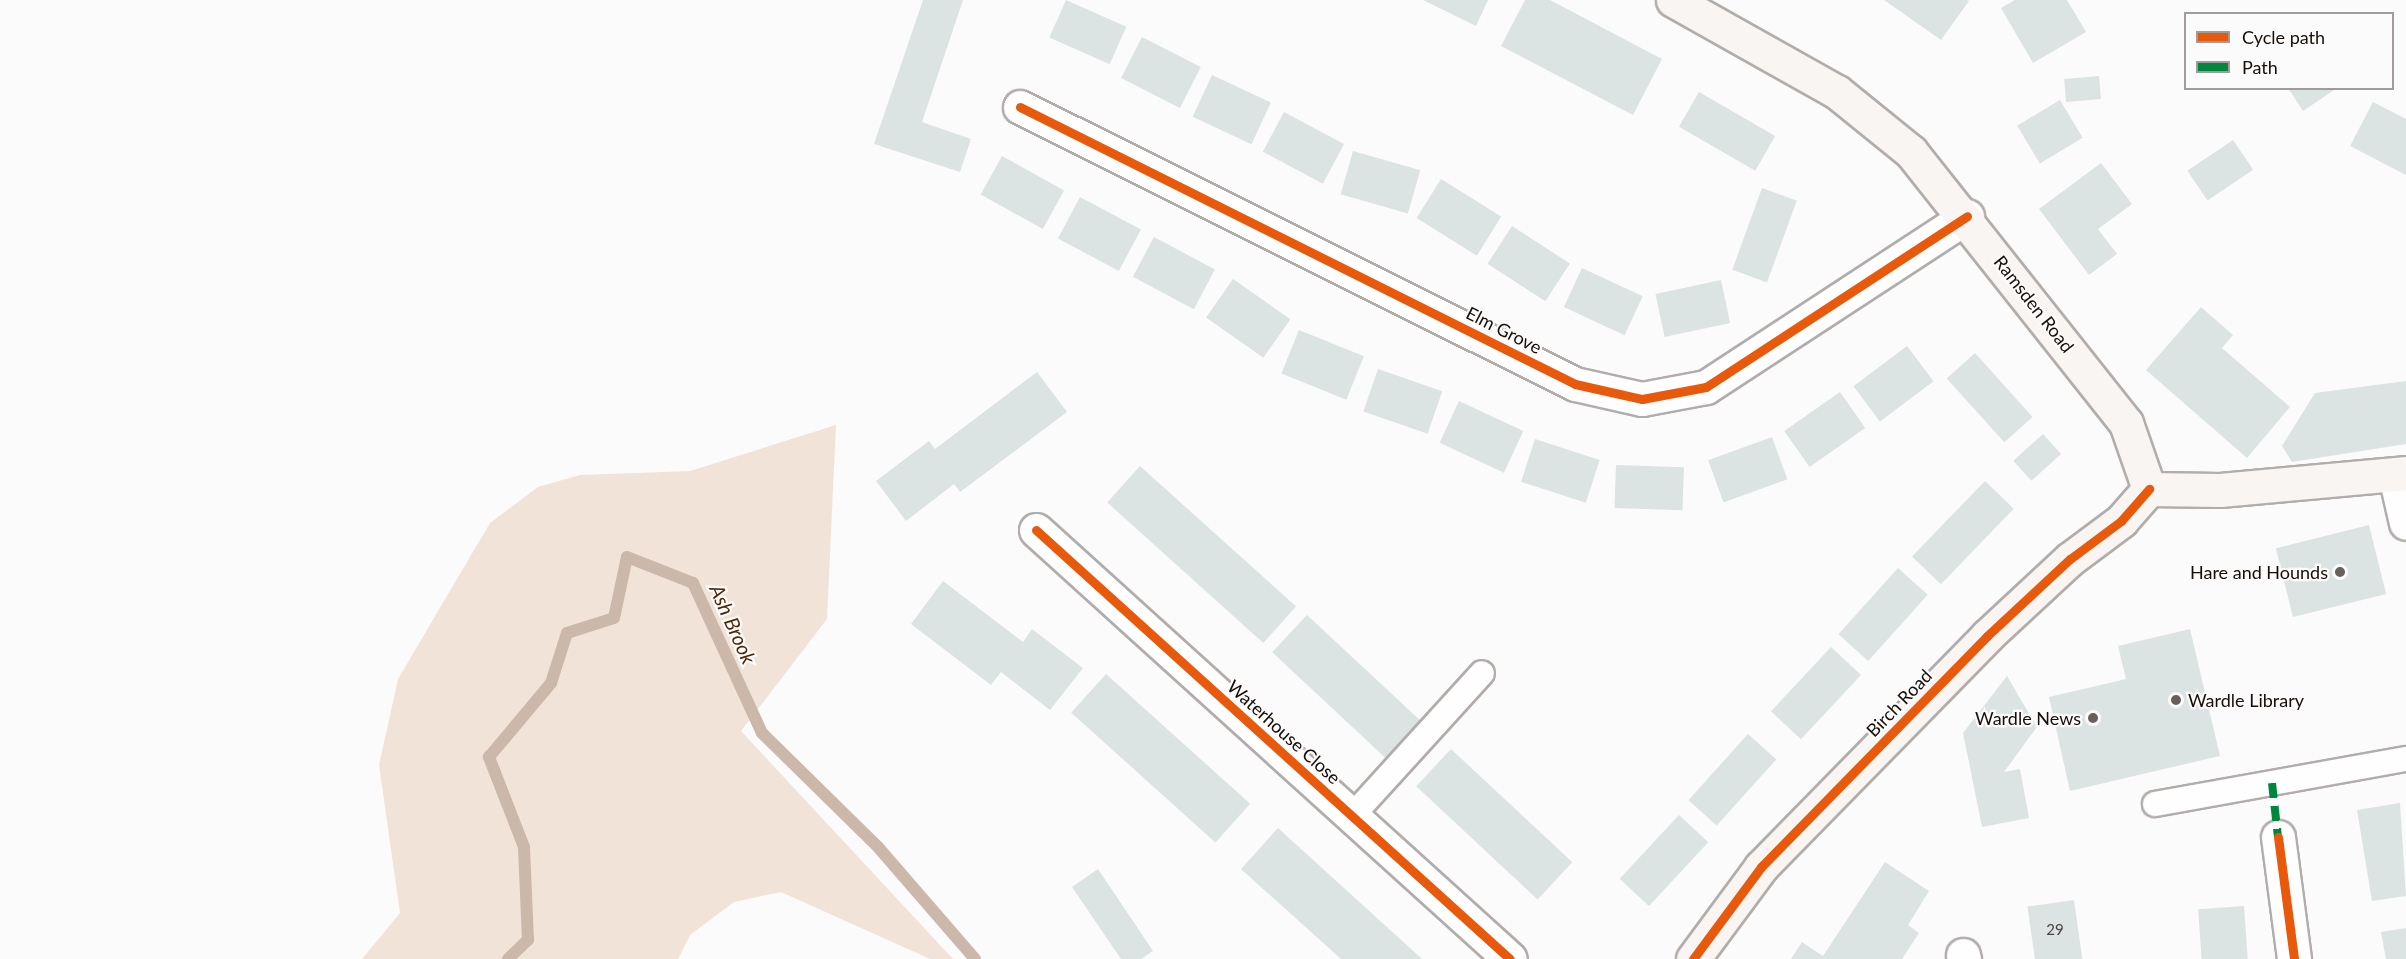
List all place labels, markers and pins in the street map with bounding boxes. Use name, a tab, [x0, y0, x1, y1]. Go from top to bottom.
place label: Hare and Hounds	[2190, 561, 2328, 583]
marker: Hare and Hounds	[2333, 565, 2347, 579]
place label: Wardle Library	[2188, 689, 2304, 711]
marker: Wardle Library	[2169, 693, 2183, 707]
place label: Wardle News	[1975, 707, 2081, 729]
marker: Wardle News	[2086, 711, 2100, 725]

